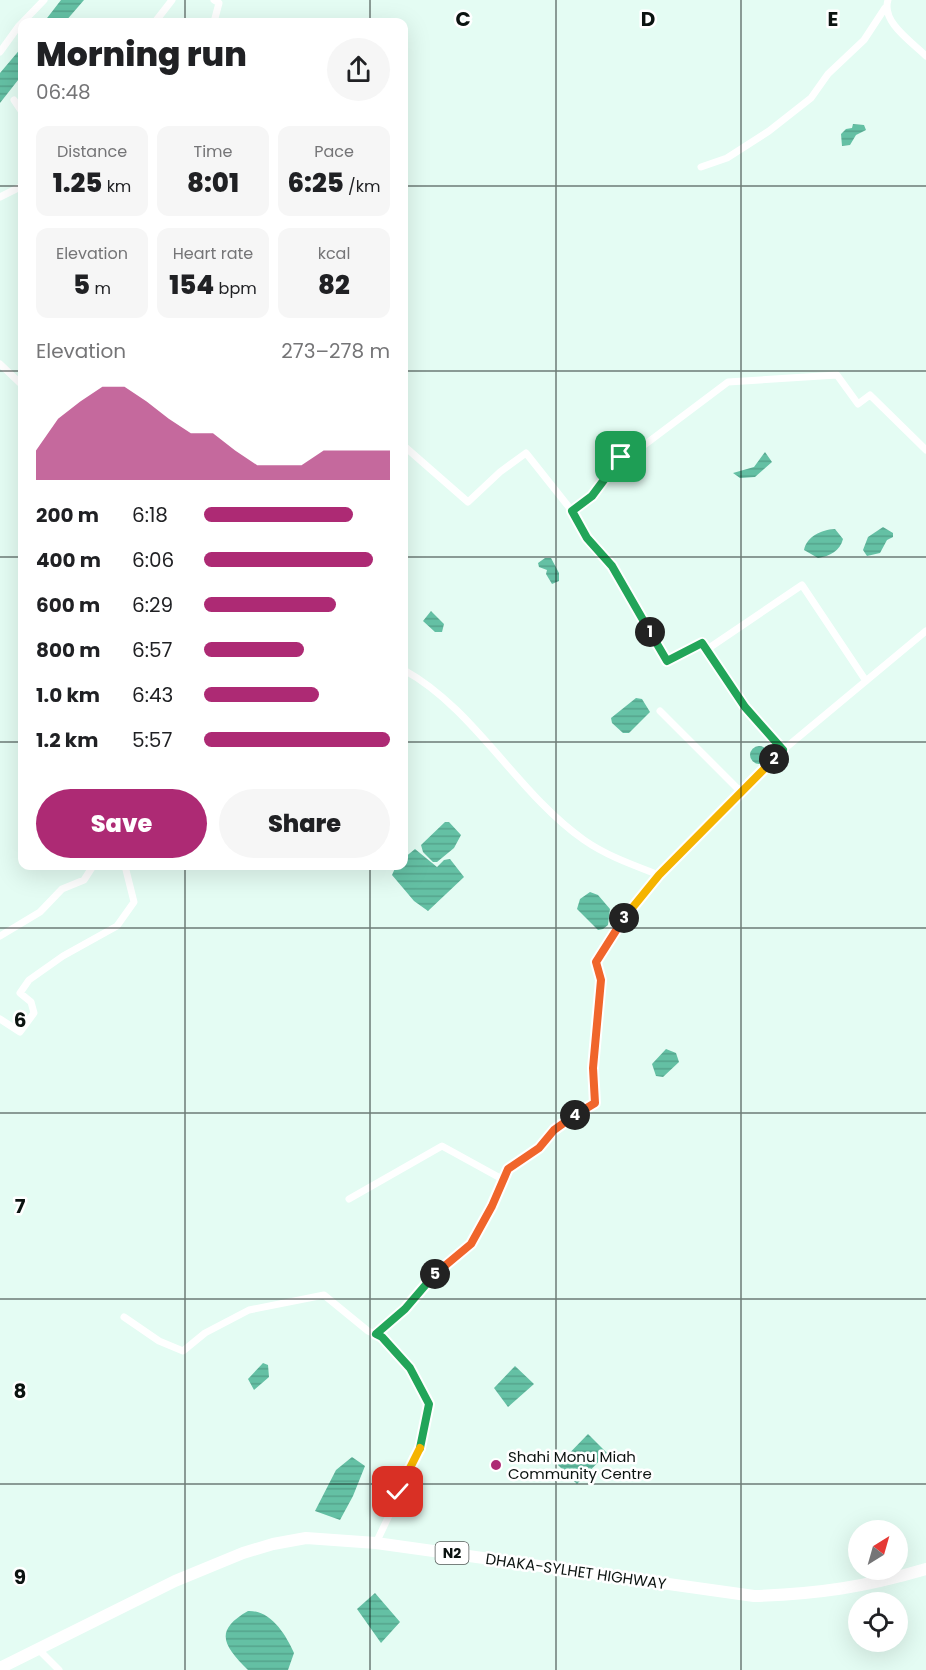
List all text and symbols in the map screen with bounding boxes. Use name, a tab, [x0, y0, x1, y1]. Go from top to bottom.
text: C	[455, 5, 471, 33]
text: D	[641, 5, 655, 33]
text: E	[828, 5, 838, 33]
text: Morning run	[36, 31, 247, 78]
button: share	[327, 38, 390, 101]
text: 06:48	[36, 78, 91, 106]
text: Distance	[57, 140, 127, 163]
text: Time	[194, 140, 233, 163]
text: Pace	[314, 140, 354, 163]
text: 1.25	[53, 165, 102, 201]
text: 8:01	[187, 165, 239, 201]
text: 6:25	[288, 165, 344, 201]
text: km	[102, 175, 131, 198]
text: /km	[344, 175, 380, 198]
text: Elevation	[56, 242, 128, 265]
text: Heart rate	[173, 242, 253, 265]
text: kcal	[318, 242, 350, 265]
text: 5	[73, 267, 90, 303]
text: 154	[169, 267, 214, 303]
text: 82	[318, 267, 350, 303]
text: m	[90, 277, 111, 300]
text: bpm	[214, 277, 257, 300]
text: Elevation	[36, 337, 126, 365]
text: 273–278 m	[281, 337, 390, 365]
pin	[595, 431, 646, 482]
icon: arrive	[604, 440, 637, 473]
text: 200 m	[36, 501, 99, 529]
text: 6:18	[132, 501, 168, 529]
text: 400 m	[36, 546, 101, 574]
text: 6:06	[132, 546, 174, 574]
text: 600 m	[36, 591, 100, 619]
text: 6:29	[132, 591, 173, 619]
pin: 1	[635, 617, 665, 647]
text: 1	[647, 620, 653, 643]
text: 800 m	[36, 636, 100, 664]
text: 6:57	[132, 636, 172, 664]
text: 1.0 km	[36, 681, 100, 709]
text: 6:43	[132, 681, 173, 709]
text: 1.2 km	[36, 726, 98, 754]
text: 5:57	[132, 726, 172, 754]
pin: 2	[759, 744, 789, 774]
text: 2	[769, 747, 779, 770]
button: Save	[36, 789, 207, 858]
button: Share	[219, 789, 390, 858]
pin: 3	[609, 903, 639, 933]
text: 3	[619, 906, 629, 929]
text: 6	[14, 1006, 26, 1034]
pin: 4	[560, 1100, 590, 1130]
text: 4	[570, 1103, 580, 1126]
text: 7	[15, 1192, 26, 1220]
pin: 5	[420, 1259, 450, 1289]
text: 5	[430, 1262, 440, 1285]
text: 8	[14, 1377, 26, 1405]
place label: Shahi Monu Miah Community Centre	[508, 1446, 652, 1484]
marker: Shahi Monu Miah Community Centre	[489, 1458, 503, 1472]
pin	[372, 1466, 423, 1517]
icon: check	[381, 1475, 414, 1508]
north arrow	[848, 1520, 908, 1580]
map controls	[848, 1520, 908, 1652]
road number: N2	[436, 1542, 468, 1564]
street label: DHAKA-SYLHET HIGHWAY	[484, 1548, 668, 1594]
text: 9	[14, 1563, 26, 1591]
button: locate	[848, 1592, 908, 1652]

